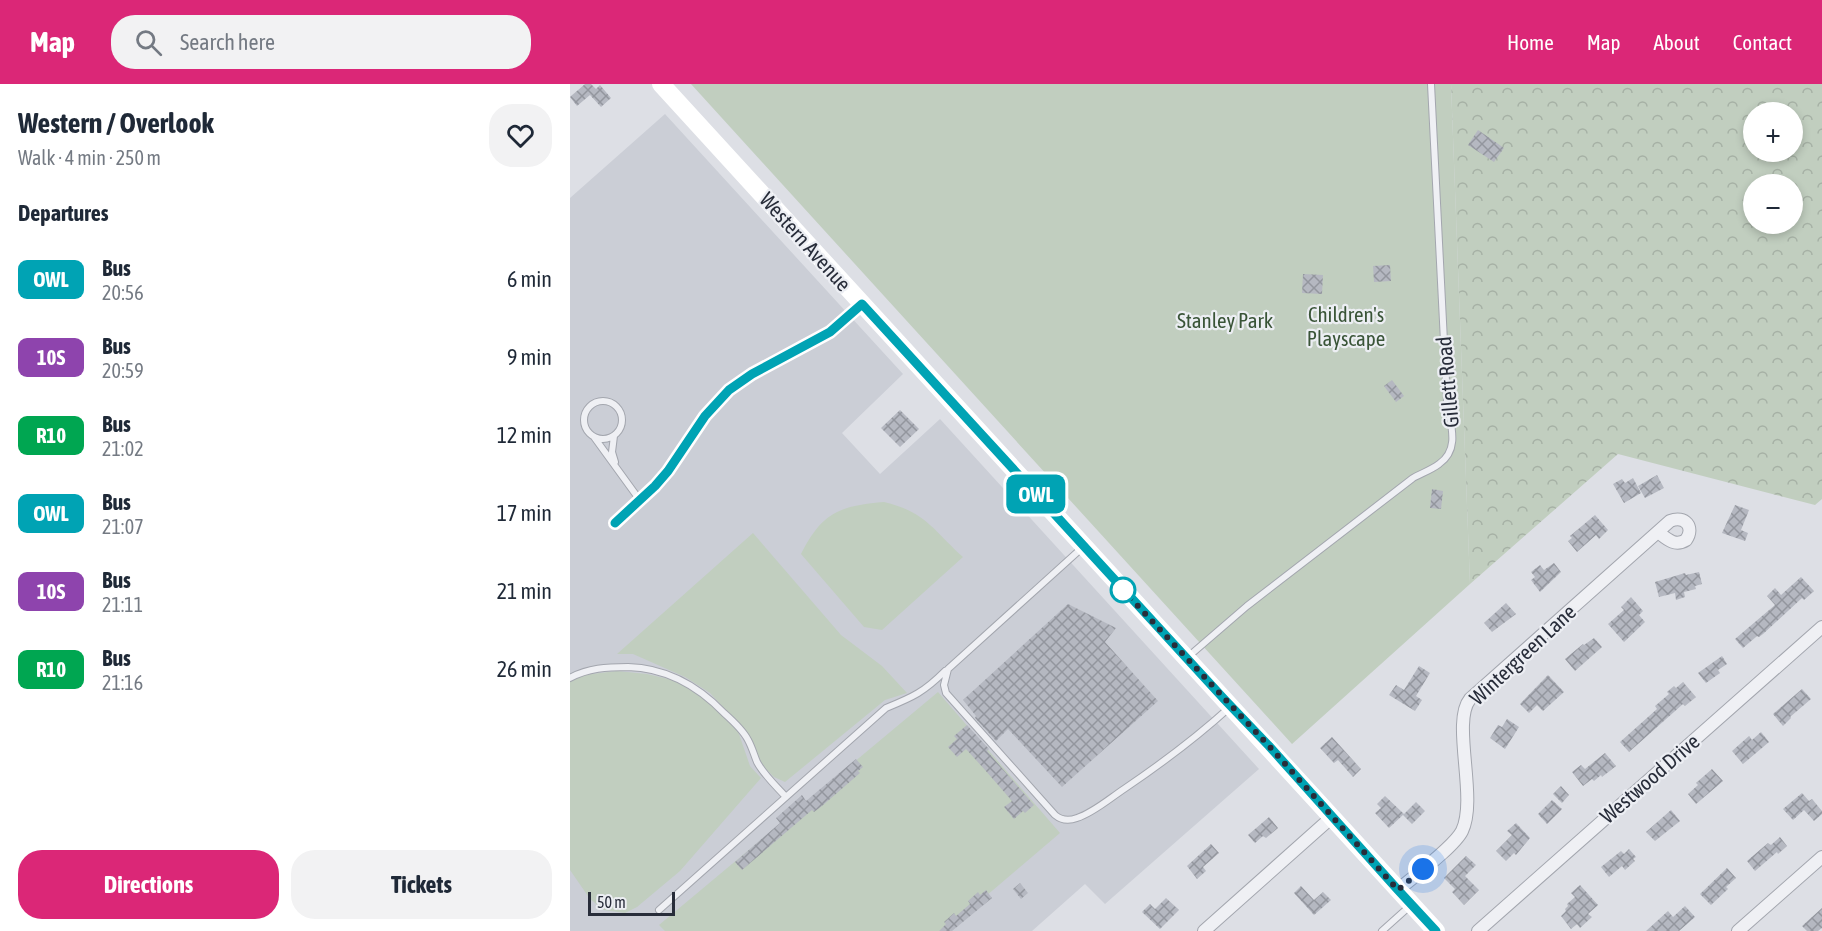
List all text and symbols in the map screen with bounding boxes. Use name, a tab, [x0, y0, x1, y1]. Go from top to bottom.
search box	[111, 15, 531, 69]
text: Map	[30, 26, 75, 58]
icon: search	[132, 26, 165, 59]
text: Search here	[180, 29, 275, 55]
text: Home	[1507, 30, 1554, 54]
text: Map	[1587, 30, 1621, 54]
text: About	[1654, 30, 1700, 54]
text: Contact	[1733, 30, 1792, 54]
map controls	[1743, 102, 1803, 234]
button: +	[1743, 102, 1803, 162]
button: heart	[489, 104, 552, 167]
text: Western / Overlook	[18, 107, 214, 139]
text: Walk · 4 min · 250 m	[18, 146, 161, 169]
button: −	[1743, 174, 1803, 234]
street label: Western Avenue	[755, 187, 856, 296]
text: Departures	[18, 200, 108, 226]
text: Bus	[102, 255, 131, 281]
text: 6 min	[507, 266, 552, 292]
text: OWL	[33, 267, 69, 291]
text: 20:56	[102, 281, 144, 304]
park label: Children's Playscape	[1307, 302, 1385, 350]
park label: Stanley Park	[1177, 308, 1273, 332]
text: Bus	[102, 333, 131, 359]
street label: Gillett Road	[1431, 335, 1463, 429]
text: 9 min	[507, 344, 552, 370]
text: 10S	[37, 345, 65, 369]
text: 20:59	[102, 359, 144, 382]
text: Bus	[102, 411, 131, 437]
text: 12 min	[497, 422, 552, 448]
text: R10	[36, 423, 66, 447]
text: 21:02	[102, 437, 144, 460]
line badge: OWL	[1002, 474, 1070, 514]
text: OWL	[1018, 482, 1054, 506]
text: Bus	[102, 489, 131, 515]
text: 17 min	[497, 500, 552, 526]
text: OWL	[33, 501, 69, 525]
text: 21:07	[102, 515, 144, 538]
text: Bus	[102, 567, 131, 593]
unlabelled marker	[1110, 577, 1136, 603]
text: 21 min	[497, 578, 552, 604]
text: 10S	[37, 579, 65, 603]
text: 21:11	[102, 593, 143, 616]
street label: Wintergreen Lane	[1464, 599, 1580, 709]
text: Bus	[102, 645, 131, 671]
text: 26 min	[497, 656, 552, 682]
text: R10	[36, 657, 66, 681]
text: 21:16	[102, 671, 143, 694]
street label: Westwood Drive	[1595, 729, 1704, 828]
button: Directions	[18, 850, 279, 919]
button: Tickets	[291, 850, 552, 919]
your location	[1408, 854, 1438, 884]
scale bar	[588, 889, 675, 916]
text: 50 m	[597, 893, 626, 911]

